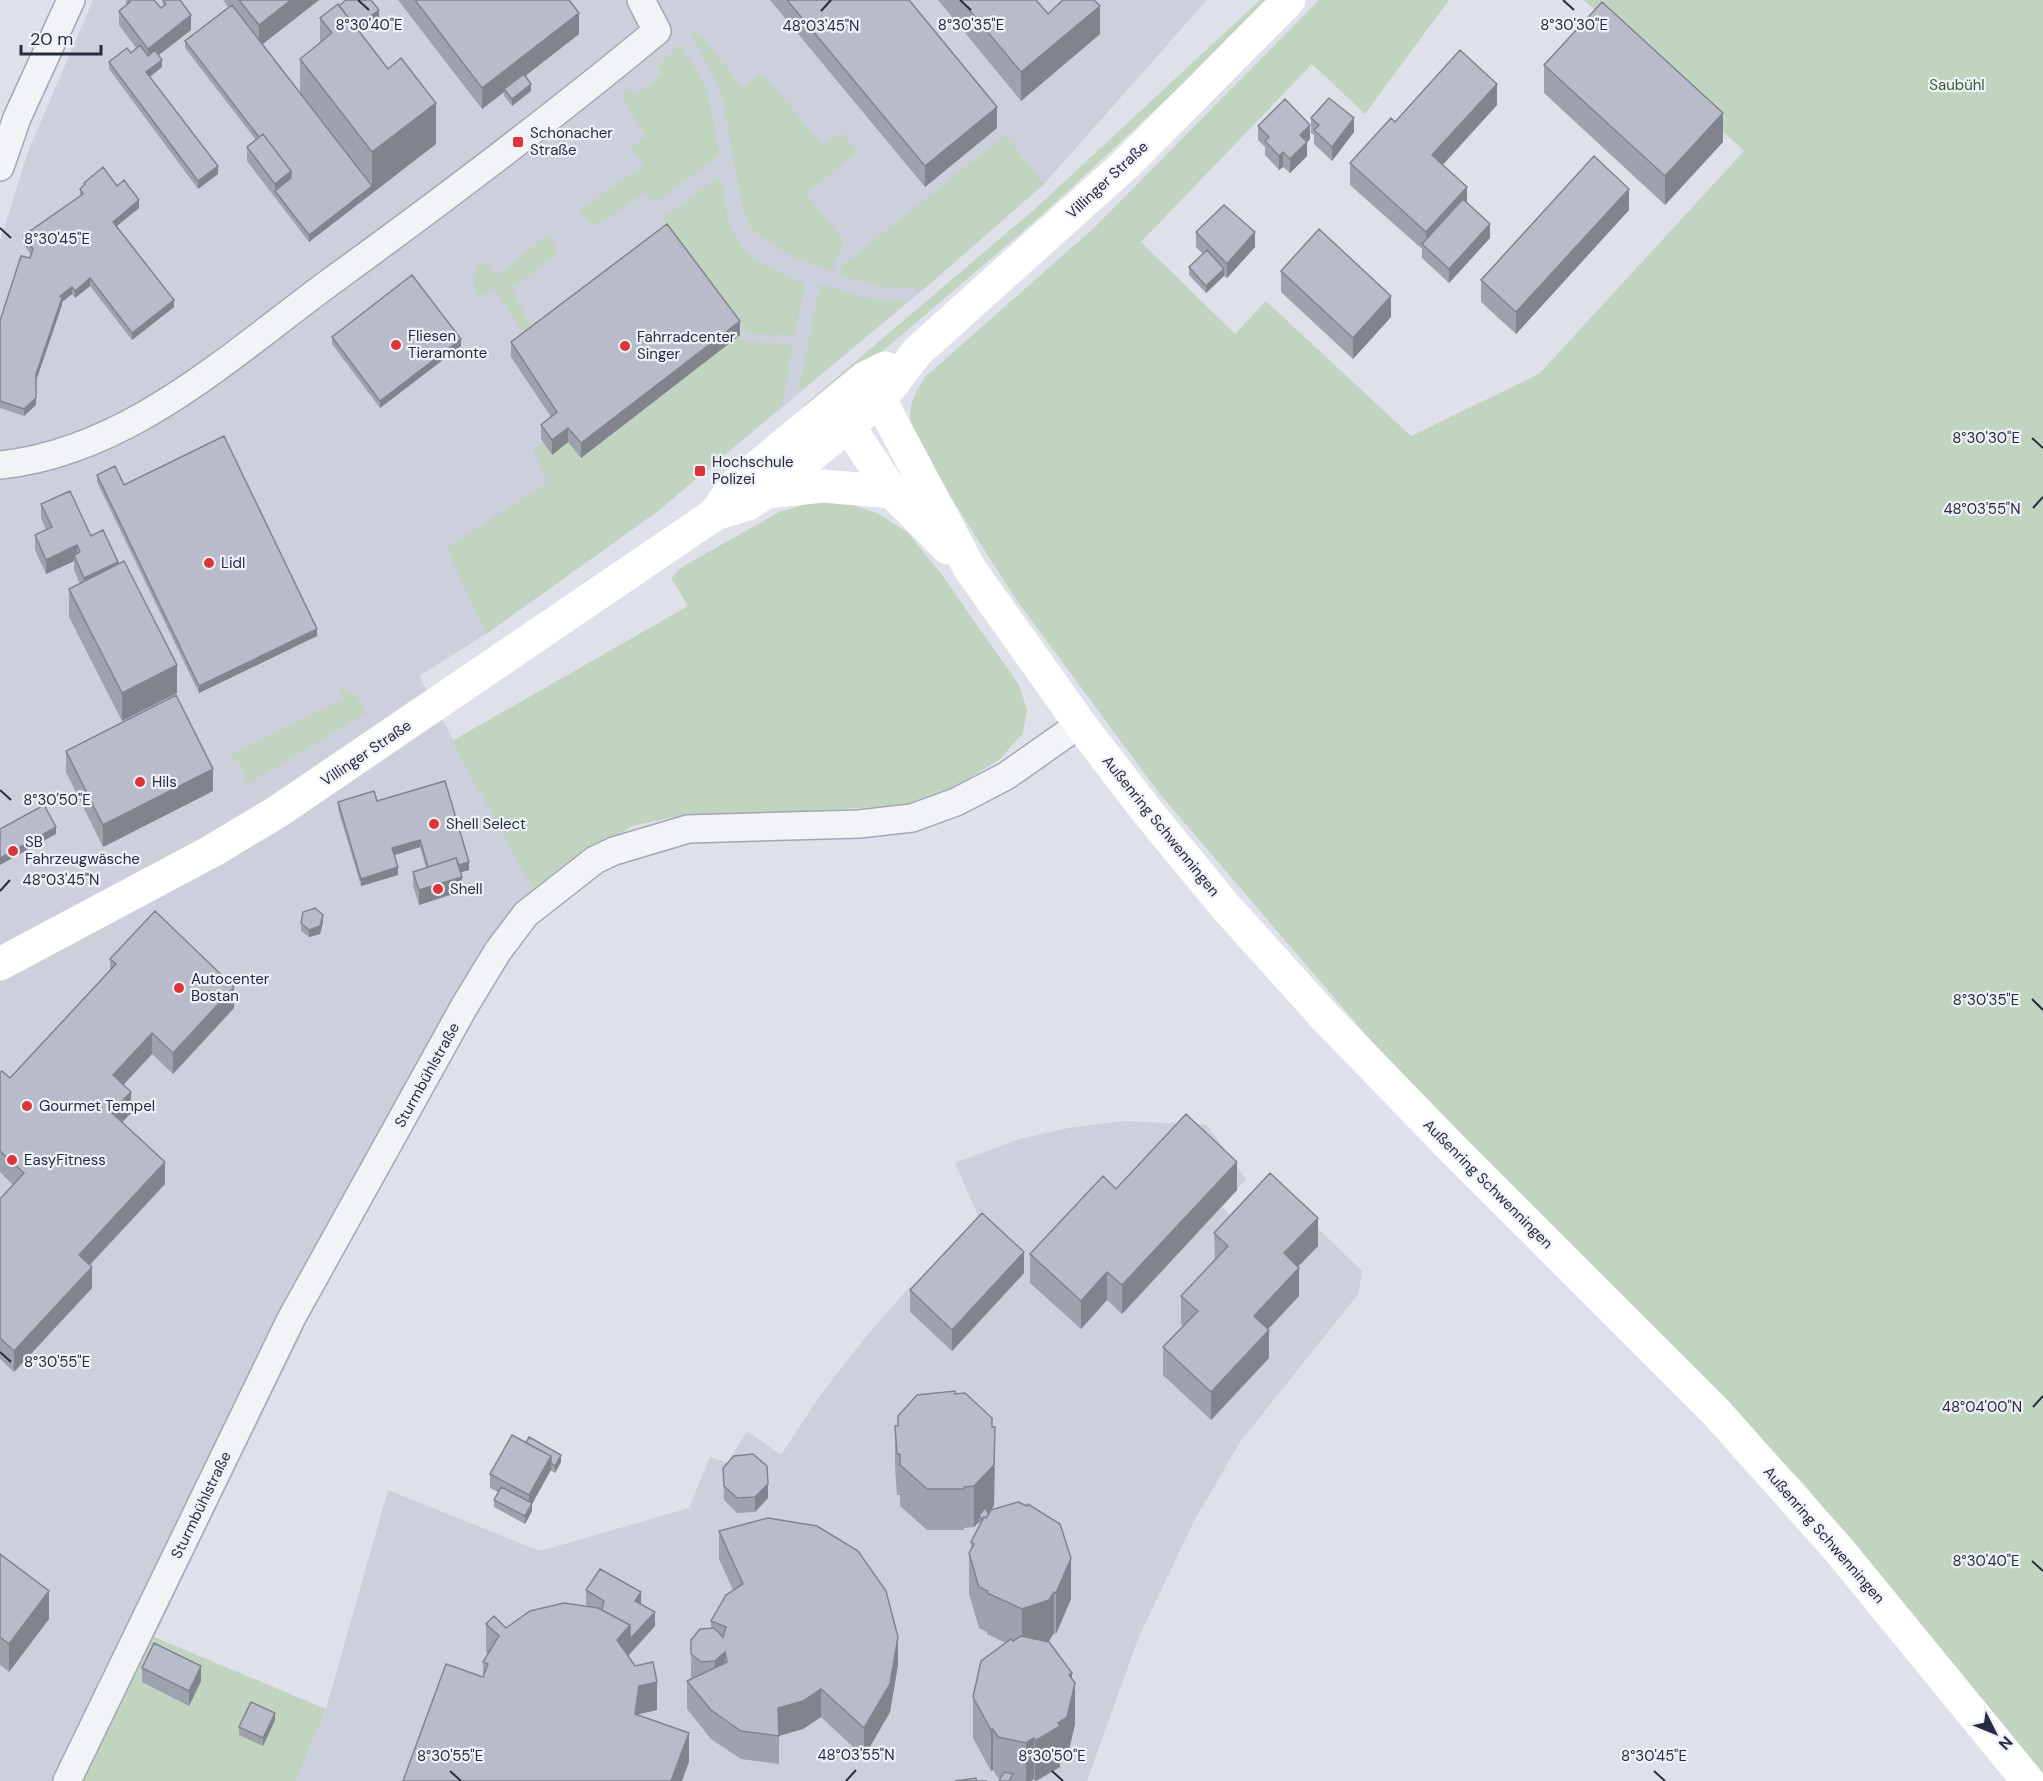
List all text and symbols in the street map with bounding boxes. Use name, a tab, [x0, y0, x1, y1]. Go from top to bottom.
text: 8°30'40"E	[335, 15, 403, 35]
text: 8°30'35"E	[938, 15, 1004, 35]
text: 8°30'30"E	[1540, 15, 1608, 35]
text: 48°03'45"N	[783, 16, 859, 36]
scale bar	[21, 18, 100, 56]
text: 20 m	[30, 27, 73, 51]
park label: Saubühl	[1929, 75, 1985, 95]
place label: Schonacher Straße	[530, 123, 613, 160]
marker: Schonacher Straße	[511, 135, 525, 149]
street label: Villinger Straße	[1062, 137, 1152, 223]
text: 8°30'45"E	[24, 229, 90, 249]
place label: Fliesen Tieramonte	[408, 326, 487, 363]
place label: Fahrradcenter Singer	[637, 327, 736, 364]
marker: Fliesen Tieramonte	[389, 338, 403, 352]
marker: Fahrradcenter Singer	[618, 339, 632, 353]
text: 8°30'30"E	[1952, 428, 2020, 448]
place label: Hochschule Polizei	[712, 452, 794, 489]
marker: Hochschule Polizei	[693, 464, 707, 478]
text: 48°03'55"N	[1943, 499, 2021, 519]
place label: Lidl	[221, 553, 245, 573]
marker: Lidl	[202, 556, 216, 570]
street label: Villinger Straße	[317, 715, 415, 791]
street label: Außenring Schwenningen	[1098, 751, 1224, 901]
place label: Hils	[152, 772, 177, 792]
marker: Hils	[133, 775, 147, 789]
text: 8°30'50"E	[23, 790, 91, 810]
place label: Shell Select	[446, 814, 526, 834]
marker: Shell Select	[427, 817, 441, 831]
place label: SB Fahrzeugwäsche	[25, 832, 140, 869]
marker: SB Fahrzeugwäsche	[6, 844, 20, 858]
text: 48°03'45"N	[23, 870, 99, 890]
place label: Shell	[450, 879, 483, 899]
marker: Shell	[431, 882, 445, 896]
place label: Autocenter Bostan	[191, 969, 270, 1006]
marker: Autocenter Bostan	[172, 981, 186, 995]
text: 8°30'35"E	[1953, 990, 2019, 1010]
street label: Sturmbühlstraße	[390, 1019, 464, 1131]
place label: Gourmet Tempel	[39, 1096, 155, 1116]
marker: Gourmet Tempel	[20, 1099, 34, 1113]
street label: Außenring Schwenningen	[1419, 1115, 1557, 1253]
place label: EasyFitness	[24, 1150, 106, 1170]
marker: EasyFitness	[5, 1153, 19, 1167]
text: 8°30'55"E	[24, 1352, 90, 1372]
text: 48°04'00"N	[1942, 1397, 2022, 1417]
street label: Sturmbühlstraße	[166, 1448, 236, 1562]
street label: Außenring Schwenningen	[1759, 1462, 1889, 1608]
text: 8°30'40"E	[1952, 1551, 2020, 1571]
north arrow	[1965, 1703, 2025, 1763]
text: N	[1994, 1731, 2017, 1754]
text: 48°03'55"N	[817, 1745, 895, 1765]
text: 8°30'55"E	[417, 1746, 483, 1766]
text: 8°30'50"E	[1018, 1746, 1086, 1766]
text: 8°30'45"E	[1621, 1746, 1687, 1766]

